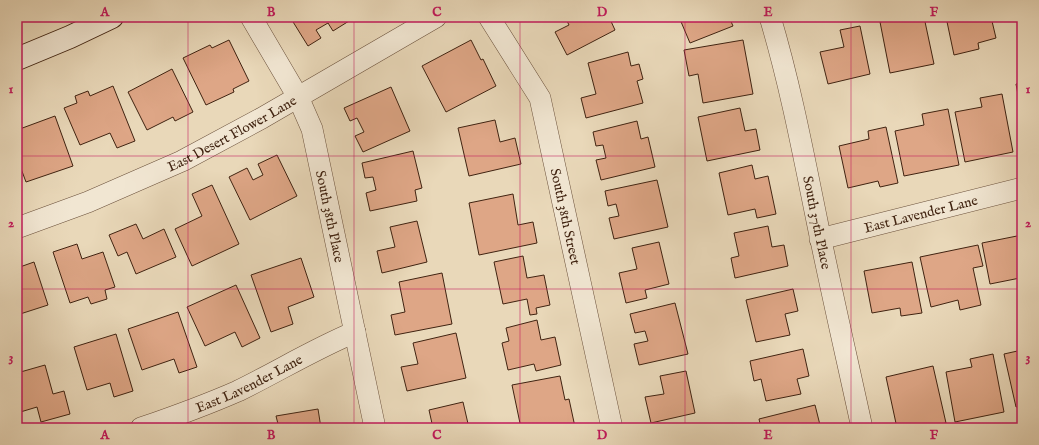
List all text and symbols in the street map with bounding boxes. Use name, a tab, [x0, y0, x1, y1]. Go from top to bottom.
text: A	[100, 4, 111, 21]
text: B	[267, 4, 276, 21]
text: C	[432, 4, 442, 21]
text: D	[597, 4, 608, 21]
text: E	[763, 4, 773, 21]
text: F	[930, 4, 939, 21]
text: 1	[9, 81, 14, 98]
text: 1	[1026, 81, 1031, 98]
street label: East Desert Flower Lane	[165, 92, 301, 176]
street label: South 38th Street	[546, 167, 584, 267]
street label: South 38th Place	[311, 169, 348, 265]
street label: South 37th Place	[798, 174, 835, 272]
street label: East Lavender Lane	[862, 191, 980, 237]
text: 2	[8, 215, 14, 232]
text: 2	[1025, 215, 1031, 232]
text: 3	[9, 349, 14, 366]
text: 3	[1026, 349, 1031, 366]
street label: East Lavender Lane	[193, 351, 306, 417]
text: A	[100, 427, 111, 444]
text: B	[267, 427, 276, 444]
text: C	[432, 427, 442, 444]
text: D	[597, 427, 608, 444]
text: E	[763, 427, 773, 444]
text: F	[930, 427, 939, 444]

